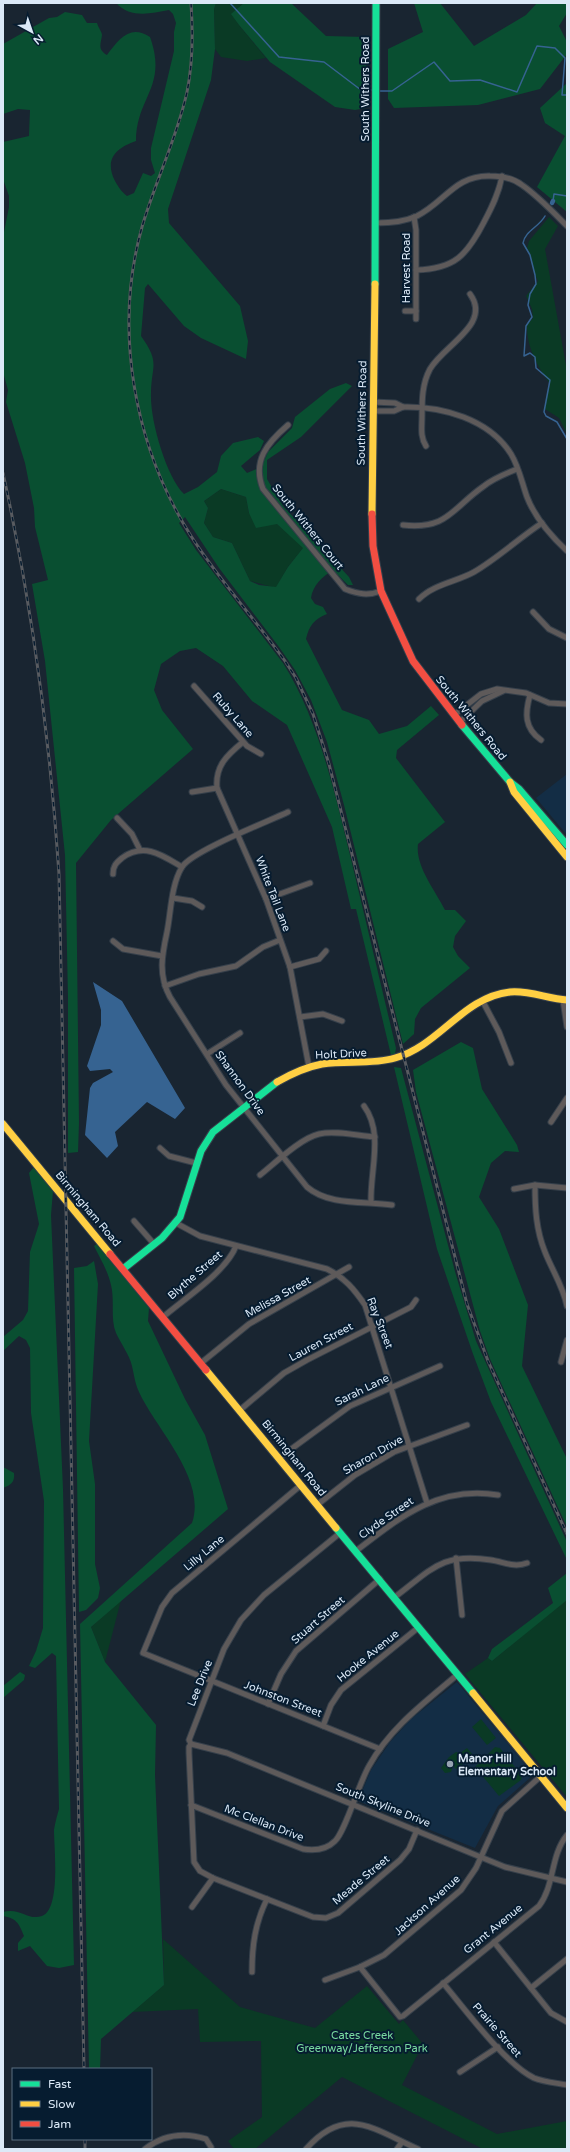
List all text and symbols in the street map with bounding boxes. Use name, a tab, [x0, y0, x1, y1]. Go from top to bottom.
north arrow	[12, 12, 52, 52]
text: N	[31, 31, 46, 47]
street label: South Withers Road	[359, 37, 372, 141]
street label: Harvest Road	[400, 233, 413, 303]
street label: South Withers Road	[355, 360, 369, 466]
street label: South Withers Court	[269, 482, 347, 572]
street label: South Withers Road	[433, 673, 509, 763]
street label: Ruby Lane	[210, 690, 256, 740]
street label: White Tail Lane	[253, 855, 293, 933]
street label: Holt Drive	[315, 1046, 367, 1062]
street label: Shannon Drive	[212, 1048, 268, 1118]
street label: Birmingham Road	[53, 1169, 123, 1249]
street label: Blythe Street	[165, 1248, 225, 1302]
street label: Melissa Street	[243, 1274, 313, 1320]
street label: Ray Street	[364, 1295, 396, 1351]
street label: Lauren Street	[287, 1320, 355, 1364]
street label: Sarah Lane	[333, 1371, 391, 1409]
street label: Birmingham Road	[259, 1417, 329, 1499]
street label: Sharon Drive	[341, 1433, 405, 1477]
street label: Clyde Street	[356, 1494, 416, 1542]
street label: Lilly Lane	[181, 1532, 227, 1574]
street label: Stuart Street	[289, 1593, 347, 1647]
street label: Hooke Avenue	[334, 1627, 402, 1685]
street label: Lee Drive	[185, 1658, 215, 1708]
street label: Johnston Street	[242, 1678, 324, 1720]
place label: Manor Hill Elementary School	[458, 1752, 556, 1779]
marker: Manor Hill Elementary School	[445, 1759, 455, 1769]
street label: South Skyline Drive	[334, 1780, 432, 1830]
street label: Mc Clellan Drive	[222, 1802, 306, 1844]
street label: Meade Street	[330, 1852, 392, 1908]
street label: Jackson Avenue	[391, 1872, 463, 1938]
street label: Grant Avenue	[461, 1901, 525, 1957]
street label: Prairie Street	[470, 2000, 524, 2060]
park label: Cates Creek Greenway/Jefferson Park	[296, 2029, 428, 2055]
legend	[12, 2068, 152, 2140]
text: Fast	[48, 2077, 72, 2091]
text: Slow	[48, 2097, 75, 2111]
text: Jam	[48, 2117, 71, 2131]

